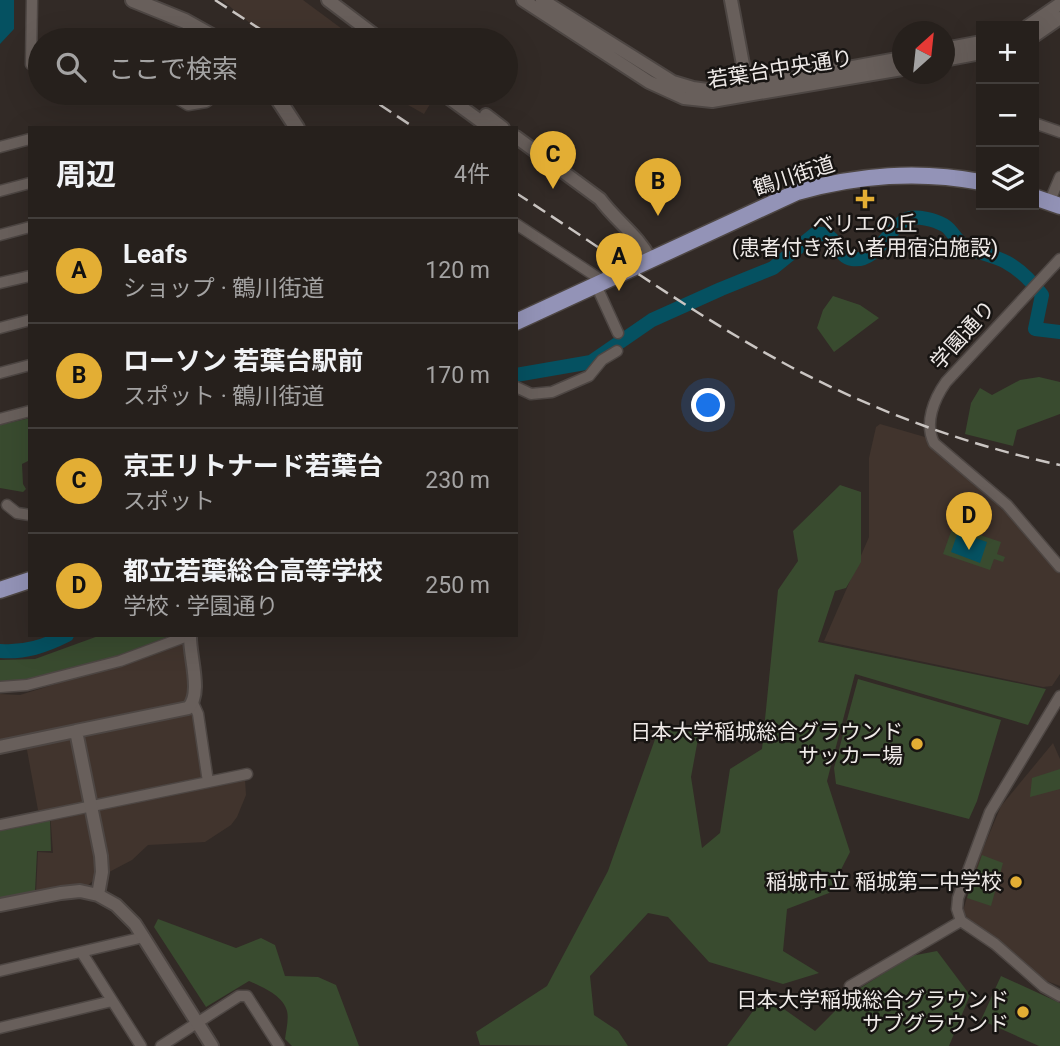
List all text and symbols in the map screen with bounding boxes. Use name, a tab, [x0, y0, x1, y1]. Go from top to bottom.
north arrow	[892, 21, 955, 84]
map controls	[976, 21, 1039, 210]
button: +	[976, 21, 1039, 84]
search box	[28, 28, 518, 105]
street label: 若葉台中央通り	[706, 46, 854, 92]
icon: search	[52, 48, 90, 86]
text: ここで検索	[108, 54, 238, 84]
button: −	[976, 84, 1039, 147]
pin: C	[530, 131, 576, 189]
button: layers	[976, 147, 1039, 210]
street label: 鶴川街道	[750, 152, 838, 200]
text: 周辺	[56, 157, 116, 192]
pin: B	[635, 158, 681, 216]
text: 4件	[454, 161, 490, 188]
marker: ベリエの丘 (患者付き添い者用宿泊施設)	[855, 189, 875, 209]
place label: ベリエの丘 (患者付き添い者用宿泊施設)	[732, 212, 998, 260]
pin: A	[596, 233, 642, 291]
text: Leafs	[123, 239, 188, 269]
text: A	[71, 257, 87, 284]
text: 120 m	[425, 257, 490, 284]
text: ショップ · 鶴川街道	[123, 275, 324, 302]
street label: 学園通り	[926, 296, 1000, 374]
text: ローソン 若葉台駅前	[123, 346, 363, 376]
text: B	[72, 362, 86, 389]
text: 170 m	[425, 362, 490, 389]
text: スポット · 鶴川街道	[123, 383, 324, 410]
your location	[691, 388, 725, 422]
text: 京王リトナード若葉台	[123, 451, 383, 481]
text: C	[71, 467, 87, 494]
text: 230 m	[425, 467, 490, 494]
text: スポット	[123, 488, 215, 515]
pin: D	[946, 492, 992, 550]
text: 都立若葉総合高等学校	[123, 556, 383, 586]
text: D	[72, 572, 86, 599]
text: 250 m	[425, 572, 490, 599]
text: 学校 · 学園通り	[123, 593, 278, 620]
place label: 日本大学稲城総合グラウンド サッカー場	[630, 720, 903, 768]
marker: 日本大学稲城総合グラウンド サッカー場	[909, 736, 925, 752]
place label: 稲城市立 稲城第二中学校	[766, 870, 1002, 894]
marker: 稲城市立 稲城第二中学校	[1008, 874, 1024, 890]
place label: 日本大学稲城総合グラウンド サブグラウンド	[736, 988, 1009, 1036]
marker: 日本大学稲城総合グラウンド サブグラウンド	[1015, 1004, 1031, 1020]

